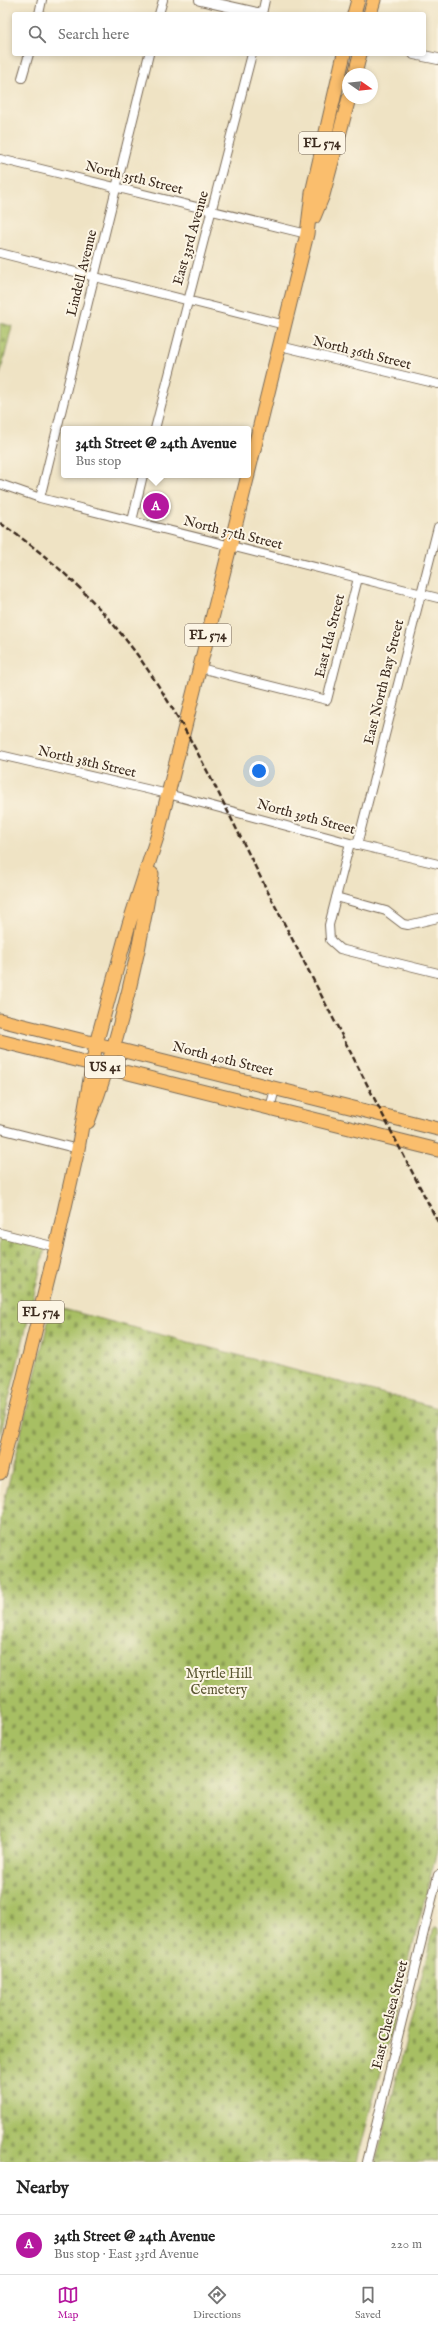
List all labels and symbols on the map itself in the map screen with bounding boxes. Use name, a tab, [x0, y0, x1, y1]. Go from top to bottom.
north arrow	[342, 68, 378, 104]
road number: FL 574	[299, 132, 345, 154]
street label: North 35th Street	[83, 157, 185, 199]
street label: East 33rd Avenue	[169, 188, 213, 287]
street label: Lindell Avenue	[63, 227, 102, 318]
street label: North 36th Street	[311, 332, 413, 374]
pin: A	[143, 491, 169, 521]
street label: North 37th Street	[182, 512, 285, 554]
street label: East Ida Street	[311, 592, 349, 680]
street label: East North Bay Street	[360, 617, 408, 746]
road number: FL 574	[185, 624, 231, 646]
street label: North 38th Street	[36, 742, 138, 782]
your location	[249, 761, 269, 781]
street label: North 39th Street	[255, 795, 357, 839]
street label: North 40th Street	[171, 1038, 276, 1080]
road number: US 41	[85, 1056, 125, 1078]
road number: FL 574	[18, 1301, 64, 1323]
park label: Myrtle Hill Cemetery	[186, 1665, 252, 1699]
street label: East Chelsea Street	[368, 1959, 412, 2071]

